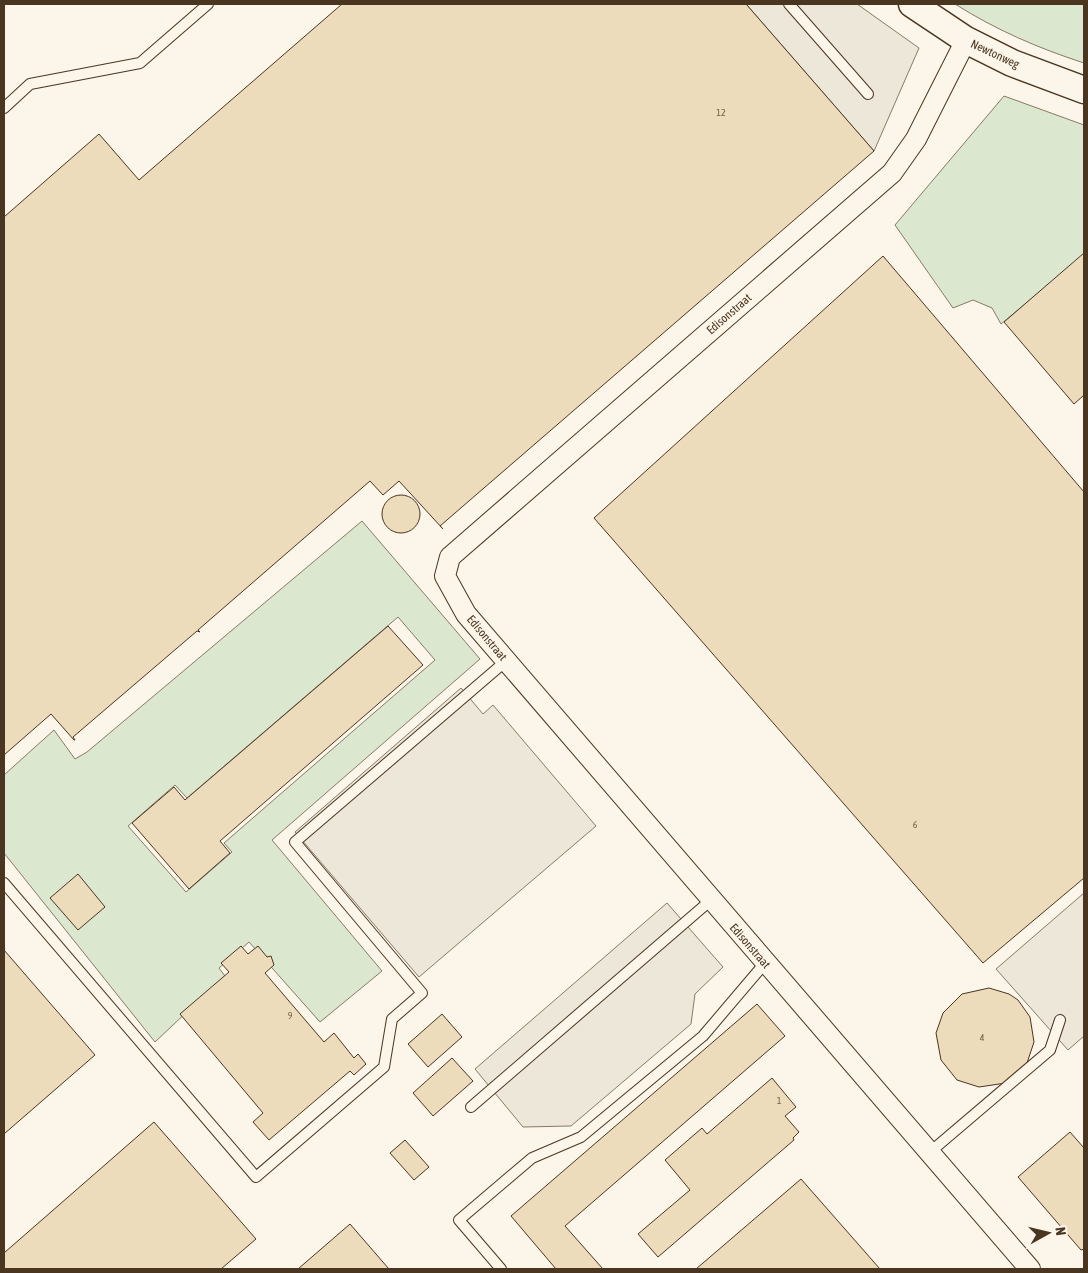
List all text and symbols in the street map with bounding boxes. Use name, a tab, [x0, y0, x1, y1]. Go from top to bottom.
street label: Newtonweg	[968, 37, 1022, 72]
house number: 12	[716, 107, 726, 118]
street label: Edisonstraat	[704, 290, 755, 337]
street label: Edisonstraat	[464, 612, 510, 664]
house number: 6	[913, 819, 918, 830]
street label: Edisonstraat	[727, 921, 774, 972]
house number: 9	[288, 1010, 293, 1021]
house number: 4	[980, 1032, 985, 1043]
house number: 1	[777, 1095, 782, 1106]
north arrow	[1023, 1208, 1073, 1258]
text: N	[1052, 1226, 1069, 1236]

